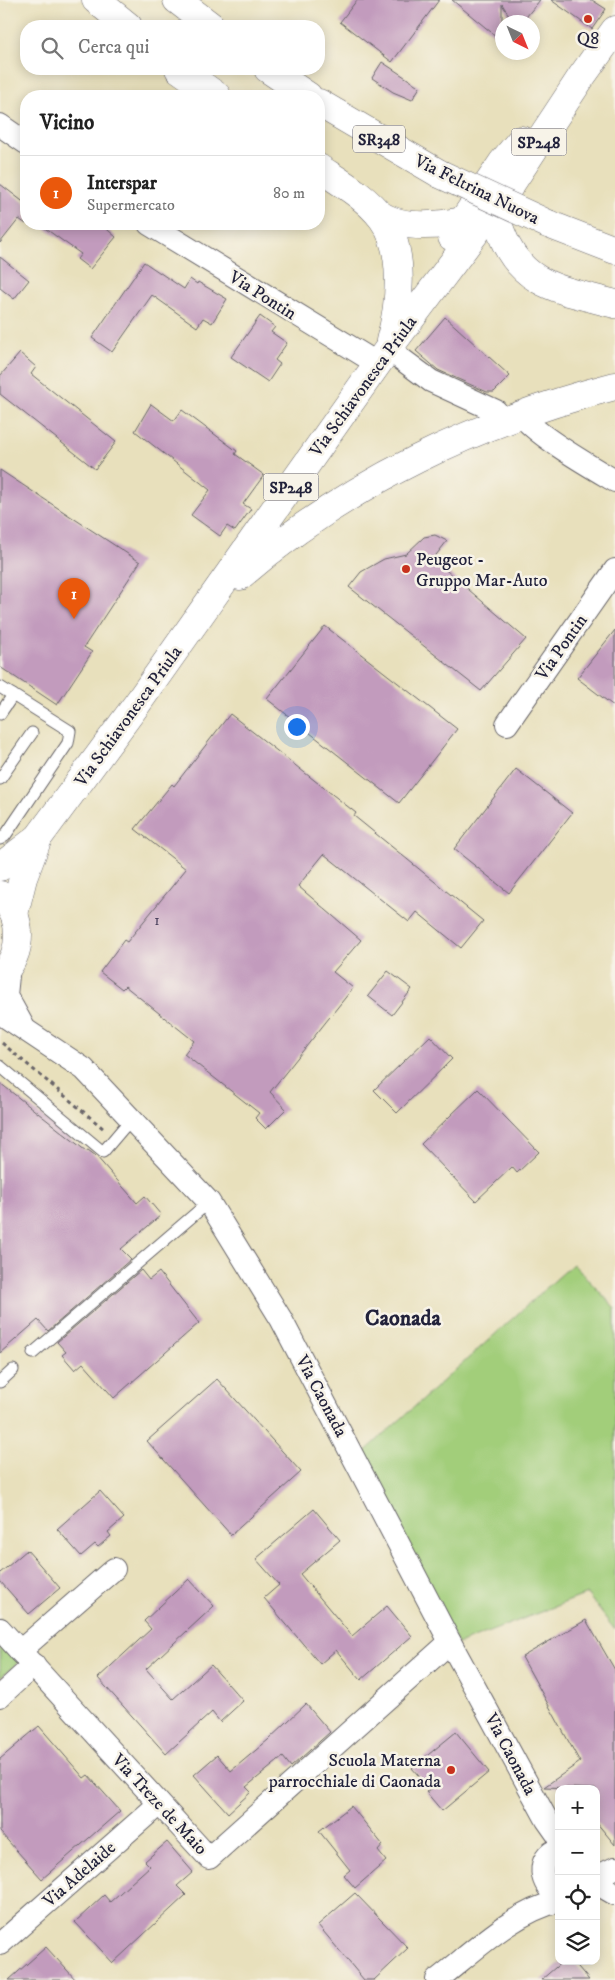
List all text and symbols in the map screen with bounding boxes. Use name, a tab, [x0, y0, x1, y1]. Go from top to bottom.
marker: Q8	[582, 13, 594, 25]
north arrow	[495, 15, 540, 60]
search box	[20, 20, 325, 75]
place label: Q8	[577, 28, 599, 50]
icon: search	[38, 34, 66, 62]
text: Cerca qui	[78, 36, 149, 59]
text: Vicino	[40, 110, 94, 136]
road number: SR348	[353, 126, 405, 152]
road number: SP248	[512, 128, 566, 156]
street label: Via Feltrina Nuova	[410, 150, 543, 230]
text: Interspar	[87, 172, 157, 195]
text: 1	[53, 183, 59, 203]
text: 80 m	[273, 183, 305, 203]
text: Supermercato	[87, 195, 175, 215]
street label: Via Pontin	[224, 266, 301, 325]
street label: Via Schiavonesca Priula	[305, 312, 422, 462]
road number: SP248	[264, 474, 318, 501]
place label: Peugeot - Gruppo Mar-Auto	[416, 549, 548, 592]
marker: Peugeot - Gruppo Mar-Auto	[400, 563, 412, 575]
pin: 1	[58, 578, 90, 619]
street label: Via Pontin	[531, 610, 593, 686]
street label: Via Schiavonesca Priula	[70, 642, 187, 792]
your location	[284, 714, 310, 740]
house number: 1	[154, 911, 160, 930]
district label: Caonada	[365, 1305, 442, 1332]
street label: Via Caonada	[290, 1351, 352, 1441]
street label: Via Caonada	[479, 1709, 541, 1799]
street label: Via Treze de Maio	[106, 1749, 212, 1860]
place label: Scuola Materna parrocchiale di Caonada	[268, 1750, 441, 1793]
marker: Scuola Materna parrocchiale di Caonada	[445, 1764, 457, 1776]
map controls	[555, 1785, 600, 1965]
button: +	[555, 1785, 600, 1830]
button: −	[555, 1830, 600, 1875]
street label: Via Adelaide	[38, 1837, 121, 1913]
button: locate	[555, 1875, 600, 1920]
button: layers	[555, 1920, 600, 1965]

